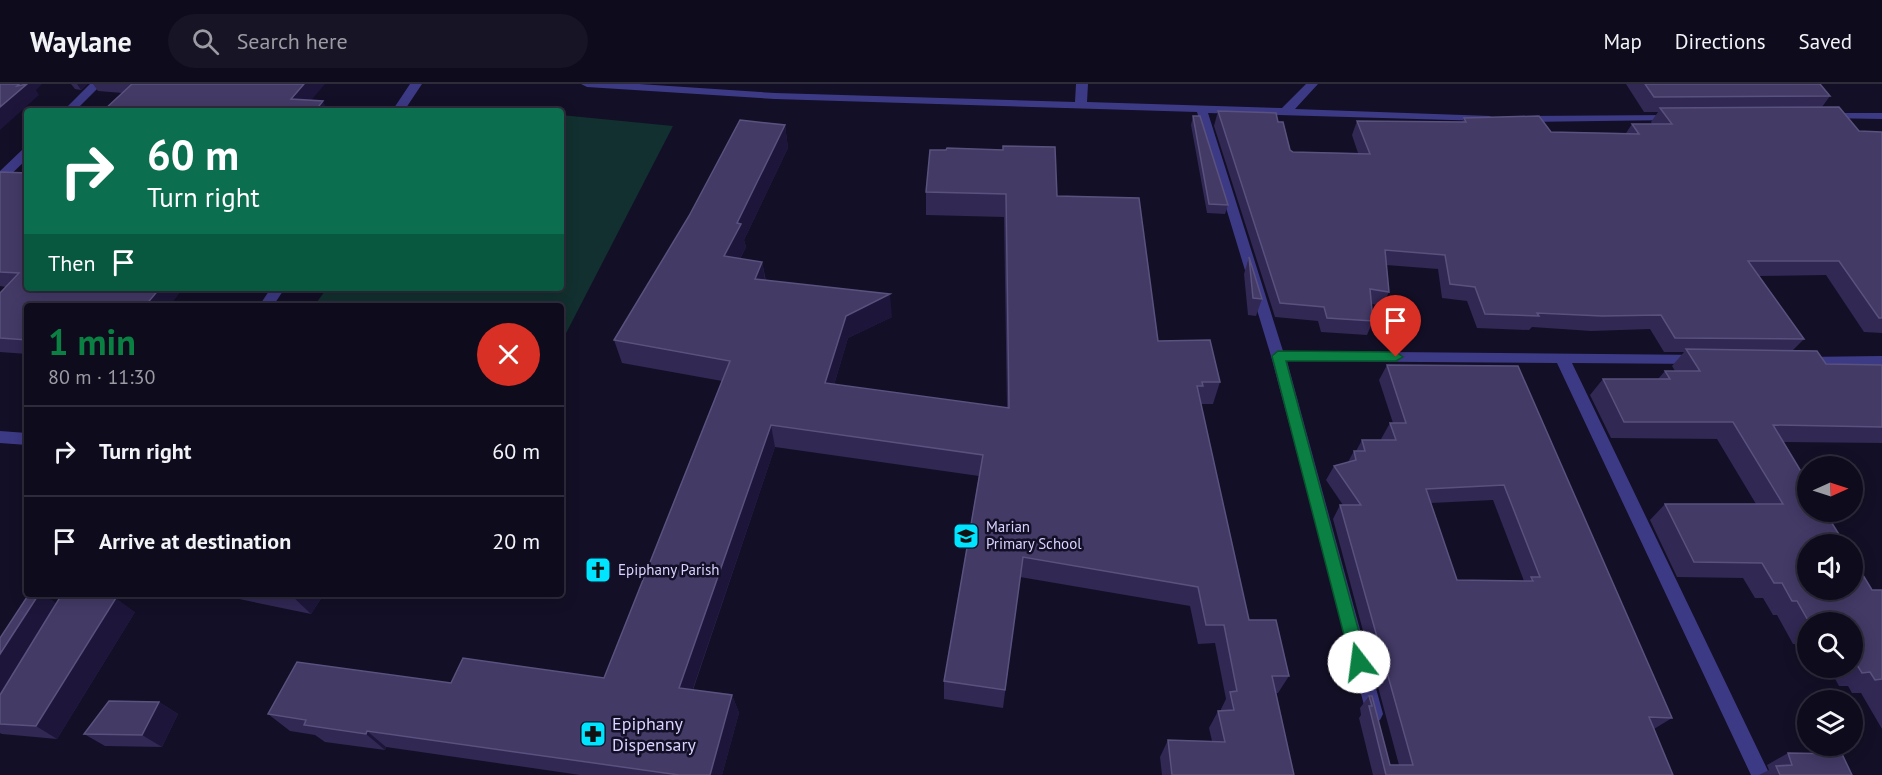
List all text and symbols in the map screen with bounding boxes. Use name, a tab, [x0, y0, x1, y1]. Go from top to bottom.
search box	[168, 14, 588, 68]
text: Waylane	[30, 23, 132, 60]
icon: search	[189, 25, 222, 58]
text: Search here	[237, 27, 348, 55]
text: Map	[1603, 28, 1642, 55]
text: Directions	[1675, 28, 1766, 55]
text: Saved	[1799, 28, 1852, 55]
text: 60 m	[147, 127, 239, 182]
icon: right	[48, 132, 126, 210]
text: Turn right	[147, 180, 260, 214]
icon: arrive	[107, 246, 140, 279]
text: Then	[48, 249, 95, 277]
pin	[1370, 295, 1421, 357]
icon: arrive	[1379, 304, 1412, 337]
text: 1 min	[48, 318, 136, 365]
button: close	[477, 323, 540, 386]
text: 80 m · 11:30	[48, 364, 155, 390]
icon: right	[48, 435, 81, 468]
text: Turn right	[99, 437, 191, 465]
text: 60 m	[492, 437, 540, 465]
north arrow	[1797, 456, 1863, 522]
map controls	[1797, 456, 1863, 756]
place label: Marian Primary School	[986, 517, 1082, 553]
school or university icon: Marian Primary School	[951, 521, 981, 551]
icon: arrive	[48, 525, 81, 558]
text: Arrive at destination	[99, 527, 291, 555]
text: 20 m	[492, 527, 540, 555]
button: sound	[1797, 534, 1863, 600]
church icon: Epiphany Parish	[583, 555, 613, 585]
place label: Epiphany Parish	[618, 560, 720, 579]
button: search	[1797, 612, 1863, 678]
position arrow	[1327, 630, 1391, 694]
button: layers	[1797, 690, 1863, 756]
place label: Epiphany Dispensary	[612, 712, 697, 756]
pharmacy icon: Epiphany Dispensary	[578, 719, 608, 749]

